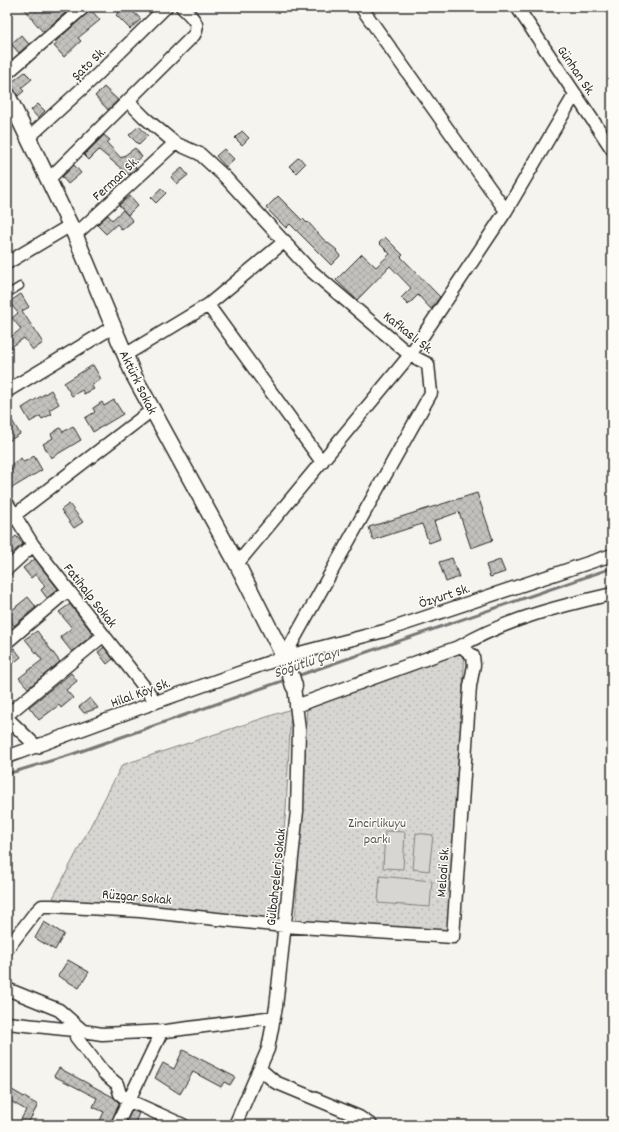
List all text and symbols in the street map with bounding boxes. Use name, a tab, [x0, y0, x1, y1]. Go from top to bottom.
street label: Günhan Sk.	[551, 42, 599, 100]
street label: Şato Sk.	[68, 43, 111, 86]
street label: Ferman Sk.	[88, 152, 144, 206]
street label: Kafkaslı Sk.	[378, 307, 437, 360]
street label: Aktürk Sokak	[113, 347, 161, 419]
street label: Fatihalp Sokak	[58, 560, 121, 633]
street label: Özyurt Sk.	[417, 579, 473, 615]
water label: Söğütlü Çayı	[271, 642, 344, 685]
street label: Hilal Köy Sk.	[108, 674, 173, 714]
park label: Zincirlikuyu parkı	[348, 814, 406, 850]
street label: Gülbahçeleri Sokak	[262, 827, 292, 927]
street label: Melodi Sk.	[432, 846, 456, 898]
street label: Rüzgar Sokak	[101, 885, 173, 911]

